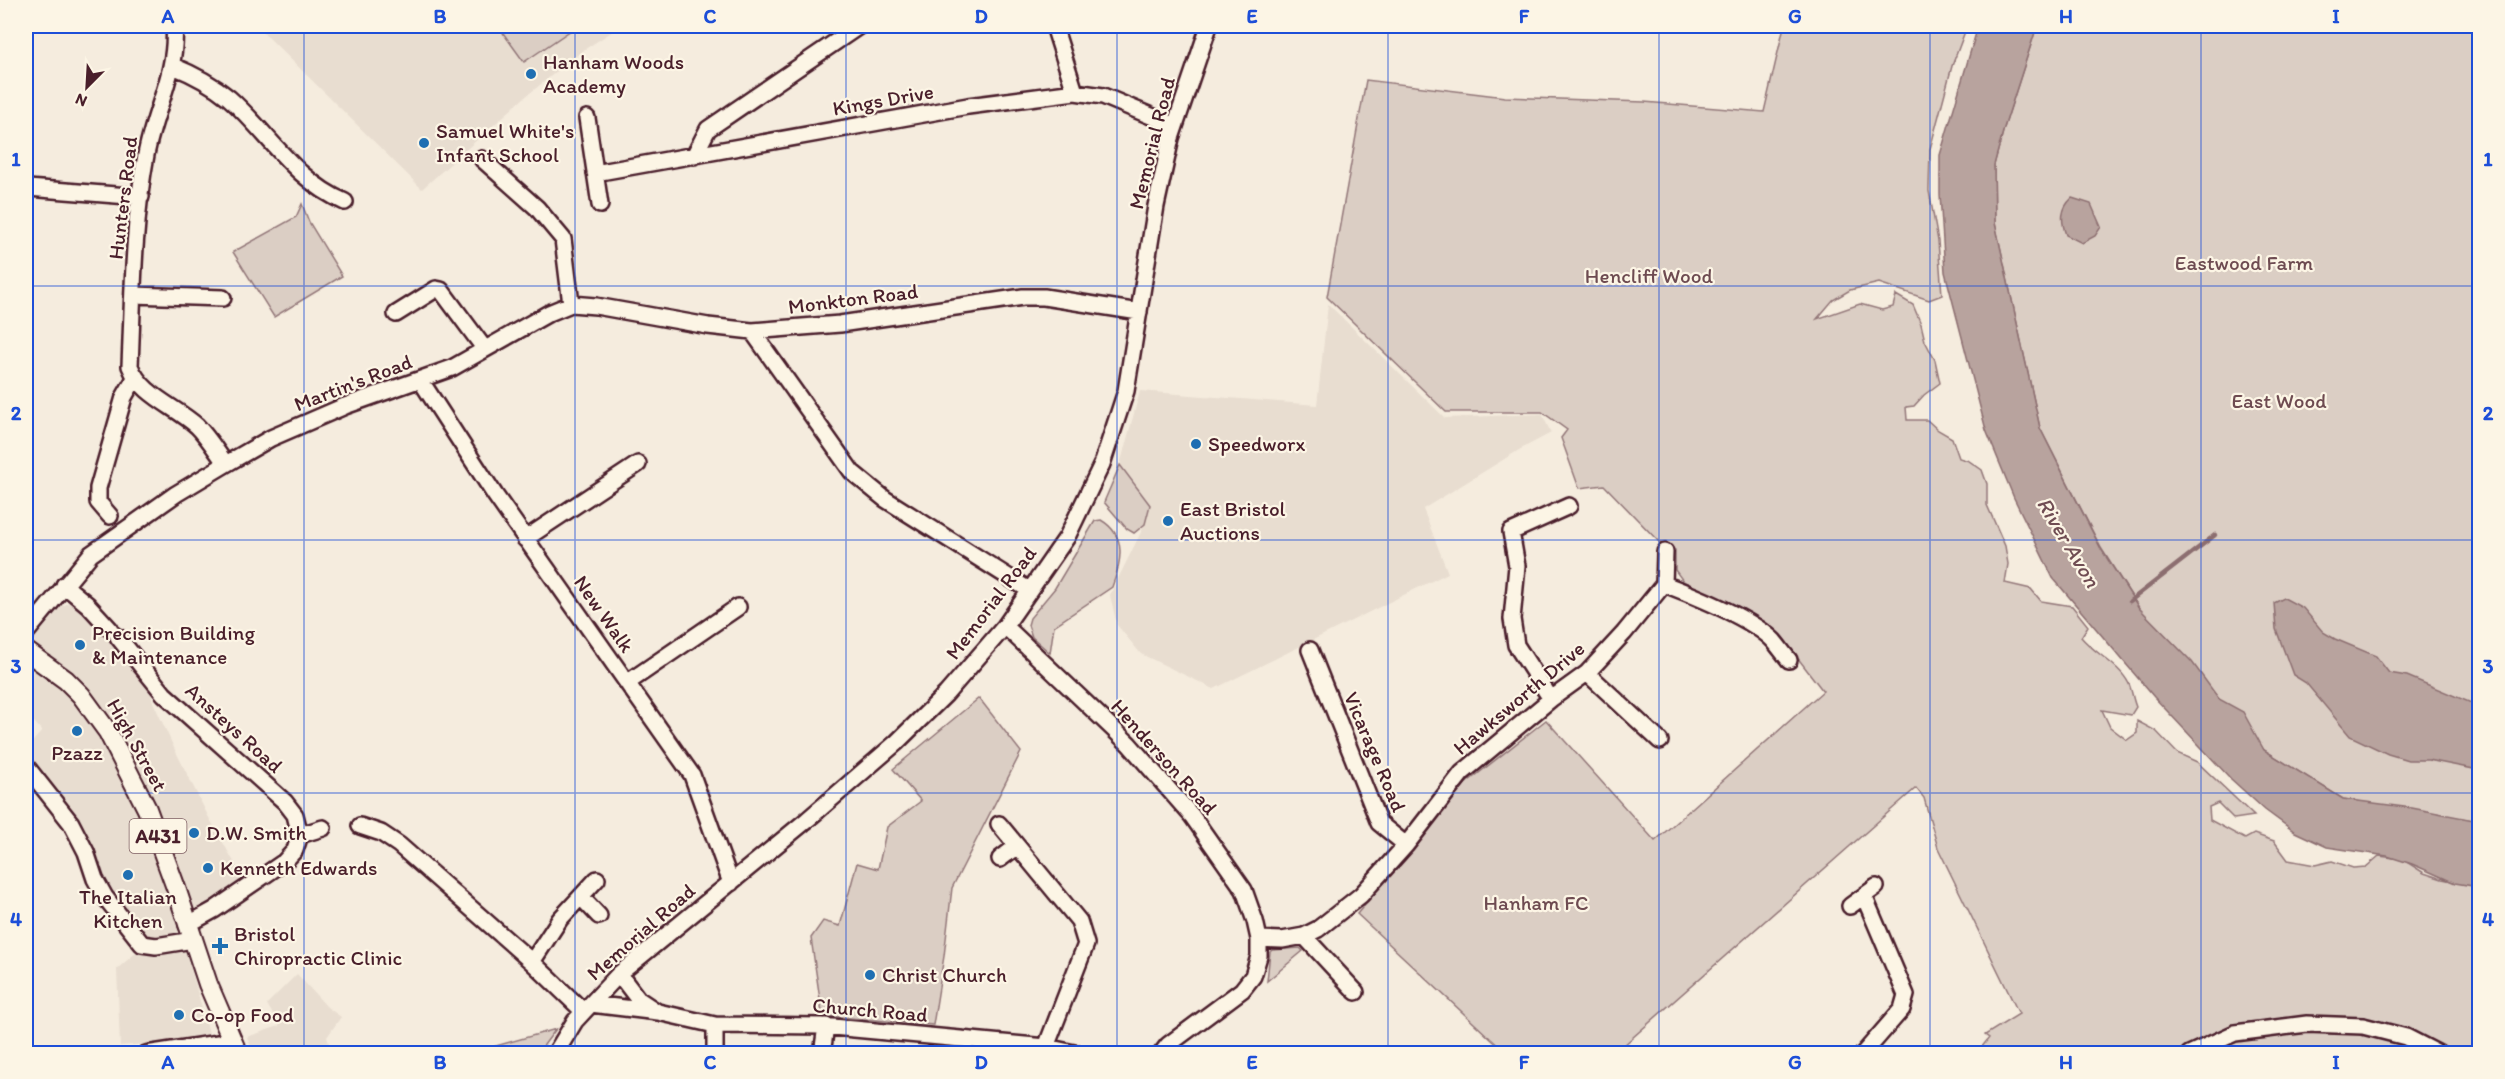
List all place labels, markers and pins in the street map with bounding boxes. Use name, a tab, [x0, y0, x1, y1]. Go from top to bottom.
place label: Hanham Woods Academy	[543, 49, 684, 98]
marker: Hanham Woods Academy	[524, 67, 538, 81]
place label: Samuel White's Infant School	[436, 118, 574, 167]
marker: Samuel White's Infant School	[417, 136, 431, 150]
place label: Speedworx	[1208, 431, 1305, 456]
marker: Speedworx	[1189, 437, 1203, 451]
place label: East Bristol Auctions	[1180, 496, 1286, 545]
marker: East Bristol Auctions	[1161, 514, 1175, 528]
place label: Precision Building & Maintenance	[92, 620, 255, 669]
marker: Precision Building & Maintenance	[73, 638, 87, 652]
marker: Pzazz	[70, 724, 84, 738]
place label: Pzazz	[51, 740, 103, 765]
place label: D.W. Smith	[206, 820, 307, 845]
marker: D.W. Smith	[187, 826, 201, 840]
place label: Kenneth Edwards	[220, 855, 377, 880]
marker: Kenneth Edwards	[201, 861, 215, 875]
marker: The Italian Kitchen	[121, 868, 135, 882]
place label: The Italian Kitchen	[79, 884, 177, 933]
place label: Bristol Chiropractic Clinic	[234, 921, 403, 970]
marker: Bristol Chiropractic Clinic	[211, 937, 229, 955]
place label: Christ Church	[882, 962, 1007, 987]
marker: Christ Church	[863, 968, 877, 982]
place label: Co-op Food	[191, 1002, 294, 1027]
marker: Co-op Food	[172, 1008, 186, 1022]

